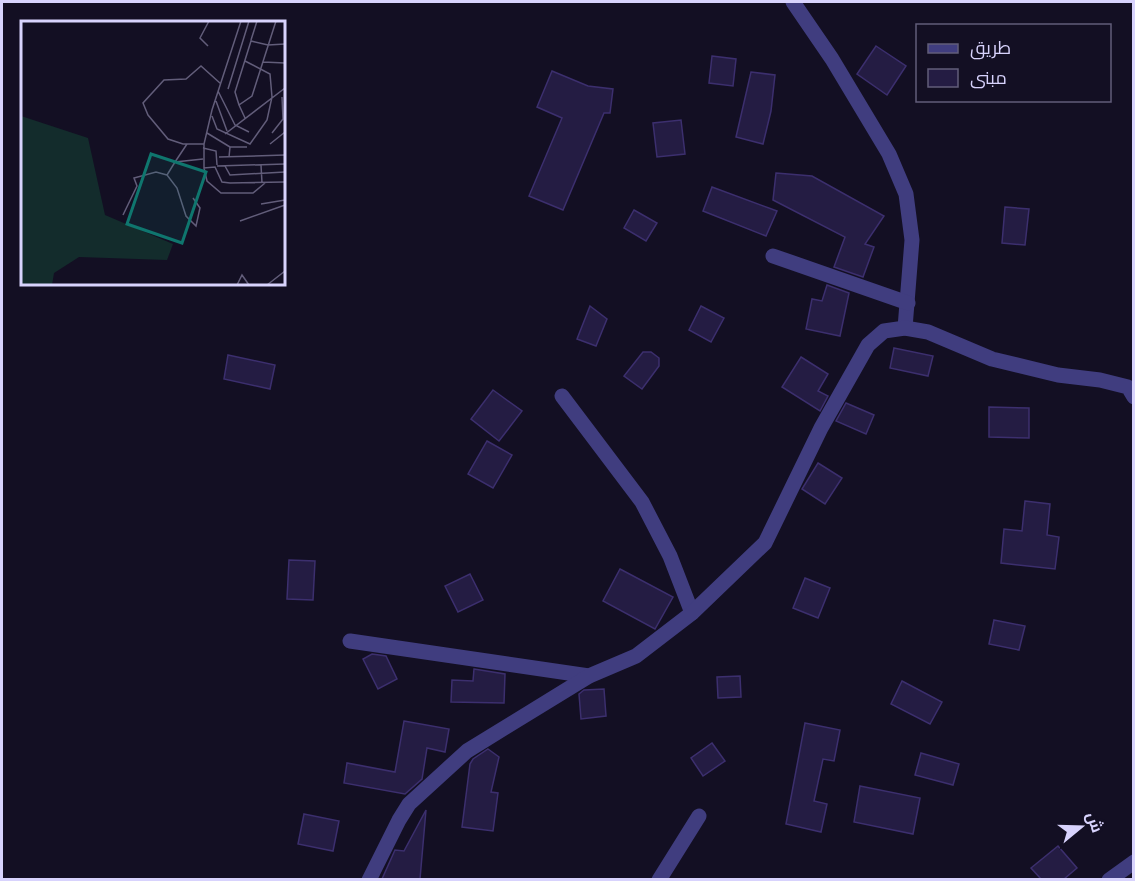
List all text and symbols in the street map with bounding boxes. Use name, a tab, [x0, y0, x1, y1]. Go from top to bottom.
inset map	[21, 21, 285, 285]
legend	[916, 24, 1111, 102]
text: طريق	[970, 38, 1011, 60]
text: مبنى	[970, 68, 1007, 89]
north arrow	[1051, 797, 1111, 857]
text: ش	[1081, 810, 1106, 835]

